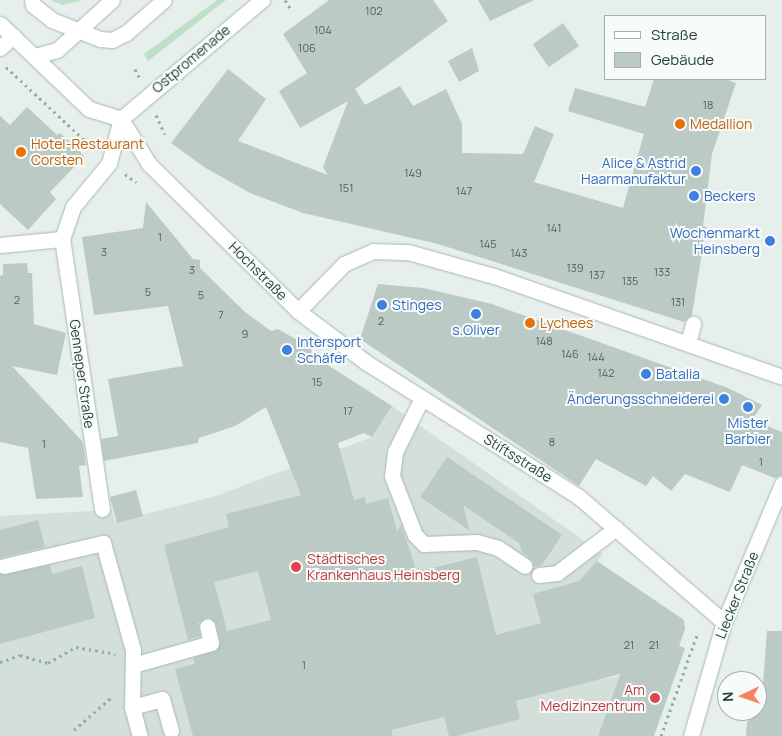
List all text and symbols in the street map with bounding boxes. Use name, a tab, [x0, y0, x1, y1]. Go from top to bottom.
house number: 102	[365, 4, 383, 18]
legend	[604, 15, 767, 80]
street label: Ostpromenade	[148, 21, 234, 97]
house number: 104	[314, 23, 332, 37]
text: Straße	[651, 24, 697, 45]
house number: 106	[298, 41, 316, 55]
text: Gebäude	[651, 49, 714, 70]
house number: 18	[703, 98, 713, 112]
place label: Medallion	[690, 116, 752, 132]
marker: Medallion	[674, 118, 686, 130]
place label: Hotel-Restaurant Corsten	[31, 136, 144, 168]
marker: Hotel-Restaurant Corsten	[15, 146, 27, 158]
place label: Alice & Astrid Haarmanufaktur	[581, 155, 686, 188]
marker: Alice & Astrid Haarmanufaktur	[690, 165, 702, 177]
house number: 149	[404, 166, 422, 180]
house number: 151	[339, 181, 353, 195]
house number: 147	[456, 184, 472, 198]
place label: Beckers	[704, 188, 756, 204]
marker: Beckers	[688, 190, 700, 202]
house number: 141	[546, 221, 562, 235]
place label: Wochenmarkt Heinsberg	[670, 225, 760, 258]
house number: 1	[158, 230, 162, 244]
marker: Wochenmarkt Heinsberg	[764, 235, 776, 247]
house number: 145	[479, 237, 497, 251]
street label: Hochstraße	[225, 238, 291, 304]
house number: 3	[101, 245, 107, 259]
house number: 143	[511, 246, 527, 260]
house number: 139	[566, 261, 584, 275]
house number: 3	[189, 263, 195, 277]
house number: 133	[654, 265, 670, 279]
house number: 137	[589, 268, 605, 282]
house number: 135	[622, 274, 638, 288]
house number: 5	[145, 285, 151, 299]
house number: 5	[198, 288, 204, 302]
house number: 2	[14, 293, 20, 307]
house number: 131	[671, 295, 685, 309]
place label: Stinges	[392, 297, 442, 313]
marker: Stinges	[376, 299, 388, 311]
house number: 7	[218, 308, 224, 322]
marker: s.Oliver	[470, 308, 482, 320]
house number: 2	[378, 314, 384, 328]
place label: Lychees	[540, 315, 593, 331]
marker: Lychees	[524, 317, 536, 329]
street label: Genneper Straße	[66, 318, 98, 430]
place label: s.Oliver	[452, 322, 500, 338]
house number: 9	[242, 327, 248, 341]
place label: Intersport Schäfer	[297, 334, 361, 367]
house number: 148	[535, 334, 553, 348]
marker: Intersport Schäfer	[281, 344, 293, 356]
house number: 146	[561, 347, 579, 361]
house number: 144	[587, 350, 605, 364]
house number: 142	[597, 366, 615, 380]
place label: Batalia	[656, 366, 700, 382]
marker: Batalia	[640, 368, 652, 380]
house number: 15	[312, 375, 322, 389]
place label: Änderungsschneiderei	[567, 391, 714, 407]
marker: Änderungsschneiderei	[718, 393, 730, 405]
marker: Mister Barbier	[742, 401, 754, 413]
house number: 17	[343, 404, 353, 418]
place label: Mister Barbier	[725, 415, 771, 448]
street label: Stiftsstraße	[481, 430, 555, 486]
house number: 8	[549, 435, 555, 449]
house number: 1	[42, 437, 46, 451]
house number: 1	[759, 455, 763, 469]
street label: Liecker Straße	[712, 549, 762, 641]
place label: Städtisches Krankenhaus Heinsberg	[307, 551, 460, 584]
marker: Städtisches Krankenhaus Heinsberg	[289, 560, 303, 574]
house number: 21	[624, 638, 634, 652]
house number: 21	[649, 638, 659, 652]
house number: 1	[302, 658, 306, 672]
north arrow	[717, 671, 767, 721]
place label: Am Medizinzentrum	[541, 682, 645, 714]
text: N	[718, 691, 737, 702]
marker: Am Medizinzentrum	[649, 692, 661, 704]

